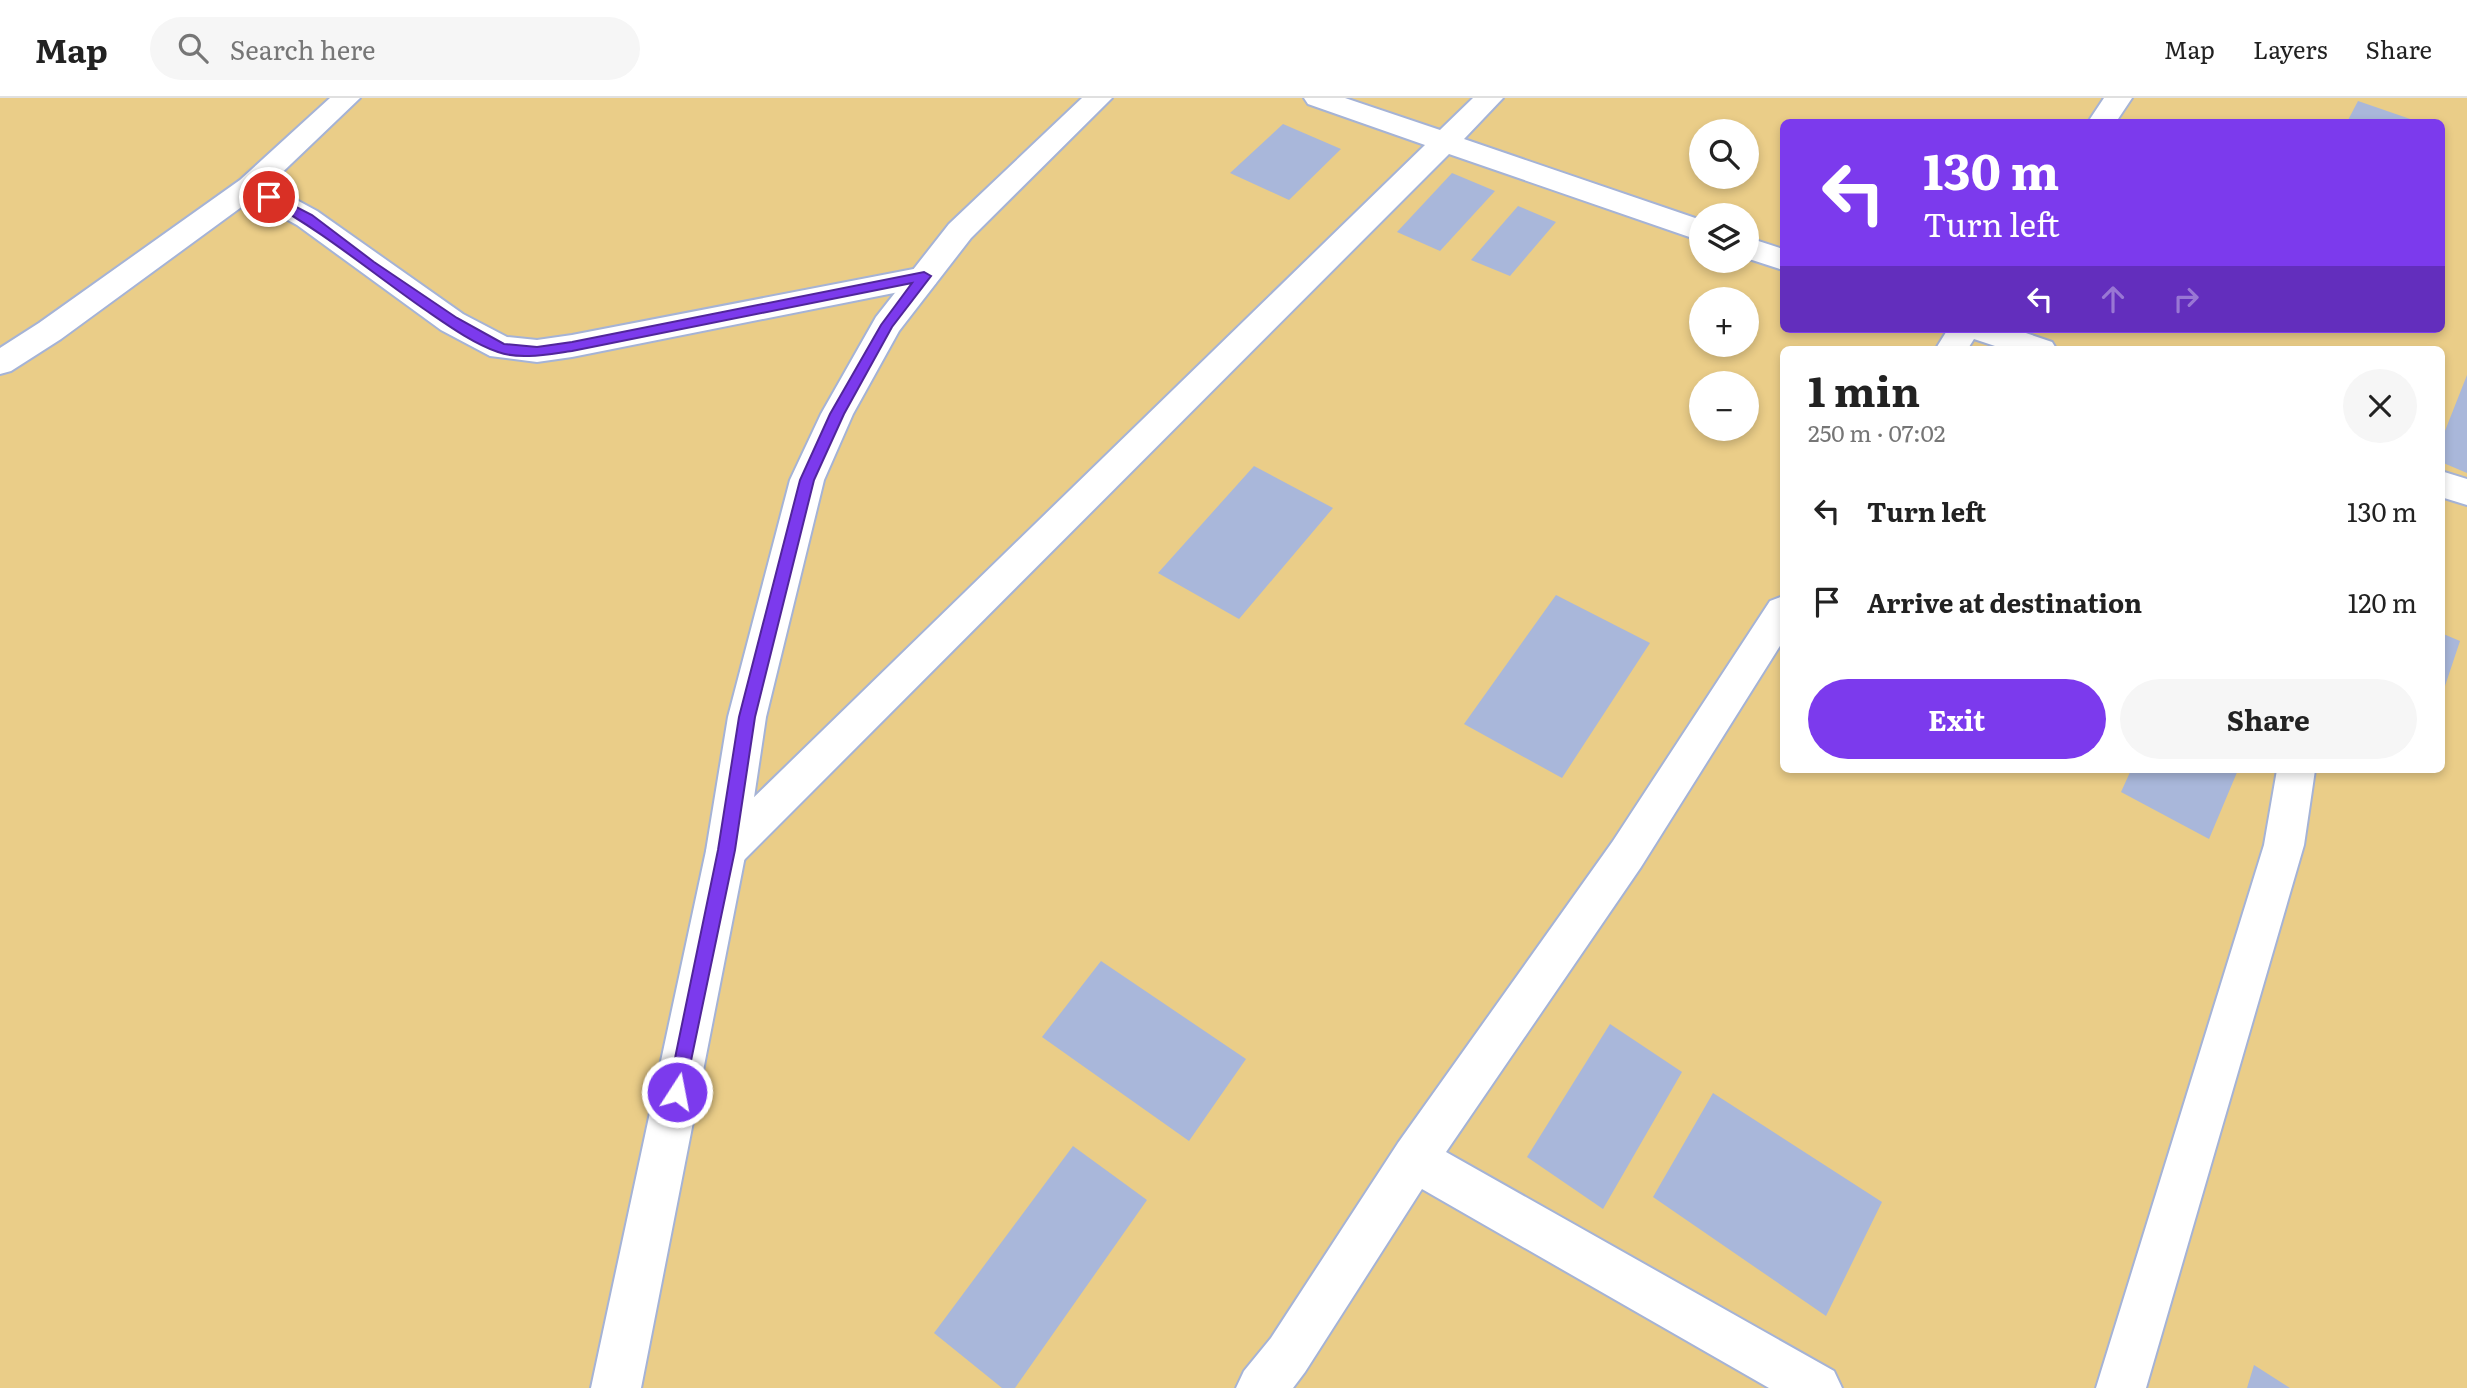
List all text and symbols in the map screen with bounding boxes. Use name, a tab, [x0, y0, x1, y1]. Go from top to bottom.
search box	[150, 17, 640, 80]
text: Map	[35, 24, 108, 73]
icon: search	[174, 29, 212, 67]
text: Search here	[230, 29, 376, 68]
text: Map	[2164, 31, 2215, 66]
text: Layers	[2253, 31, 2327, 66]
text: Share	[2365, 31, 2432, 66]
map controls	[1689, 119, 1759, 441]
button: search	[1689, 119, 1759, 189]
text: 130 m	[1923, 132, 2059, 205]
icon: left	[1808, 147, 1899, 238]
pin	[239, 167, 299, 227]
icon: arrive	[250, 178, 288, 216]
text: Turn left	[1923, 199, 2060, 247]
button: layers	[1689, 203, 1759, 273]
icon: left	[2021, 280, 2059, 318]
icon: ahead	[2094, 280, 2132, 318]
icon: right	[2167, 280, 2205, 318]
button: +	[1689, 287, 1759, 357]
text: 1 min	[1808, 358, 1920, 420]
button: close	[2343, 369, 2417, 443]
button: −	[1689, 371, 1759, 441]
text: 250 m · 07:02	[1808, 415, 1945, 449]
text: Turn left	[1867, 491, 1986, 530]
text: 130 m	[2347, 491, 2417, 530]
icon: left	[1808, 492, 1846, 530]
text: Arrive at destination	[1867, 582, 2142, 621]
text: 120 m	[2348, 582, 2417, 621]
icon: arrive	[1808, 583, 1846, 621]
button: Exit	[1808, 679, 2106, 759]
button: Share	[2120, 679, 2417, 759]
position arrow	[640, 1055, 714, 1129]

